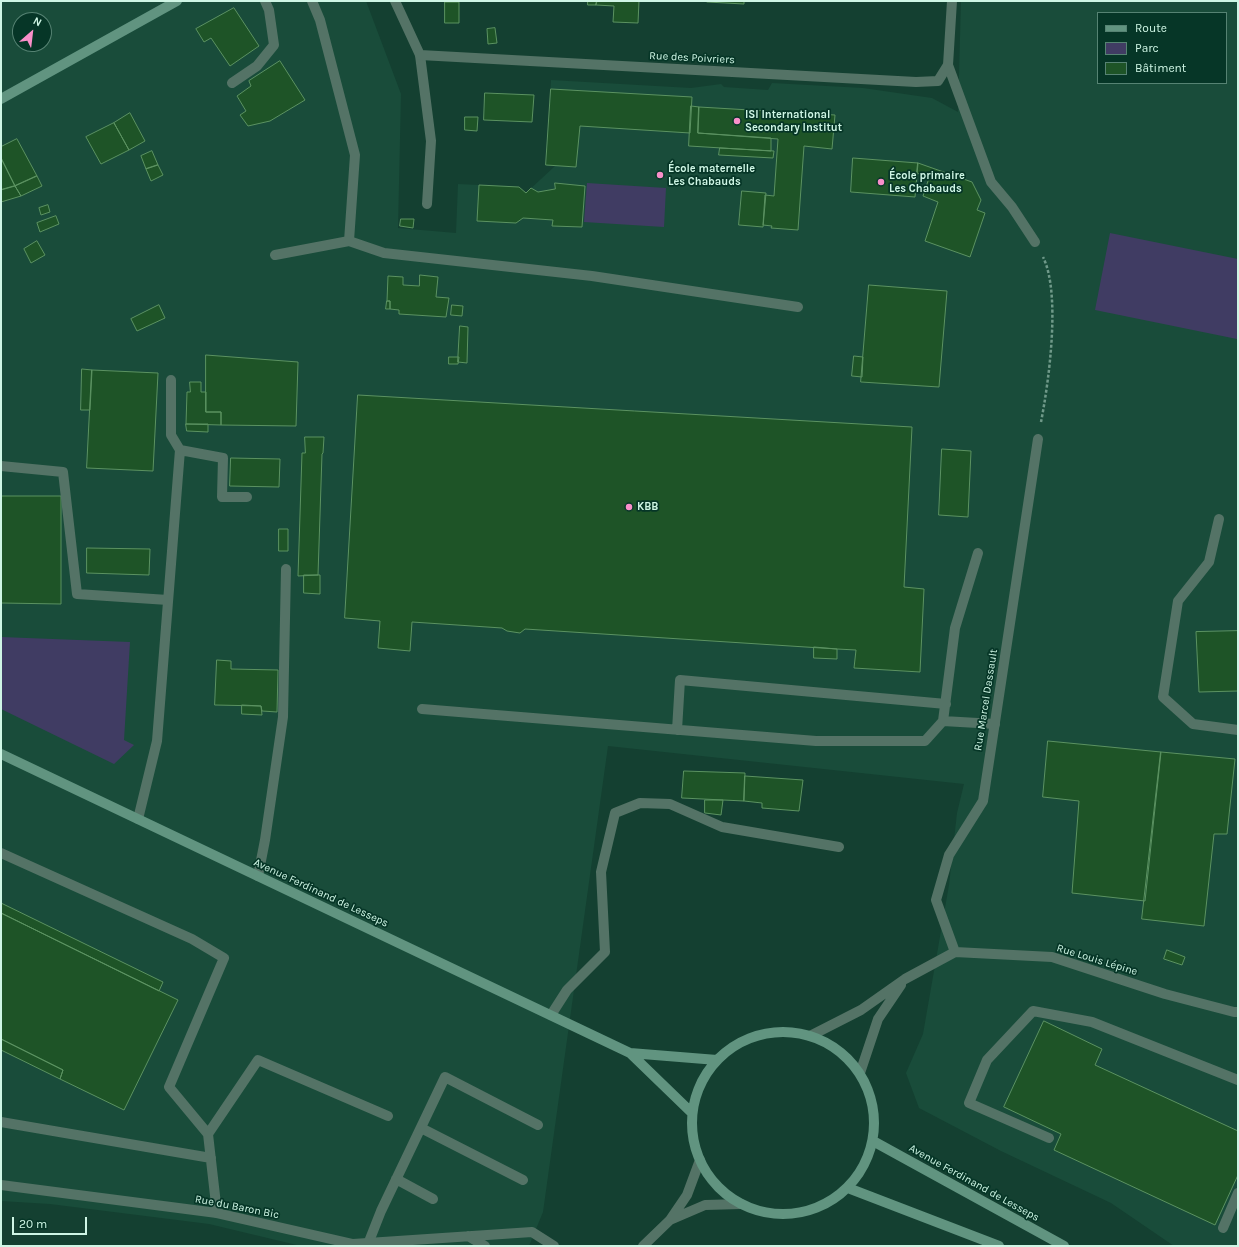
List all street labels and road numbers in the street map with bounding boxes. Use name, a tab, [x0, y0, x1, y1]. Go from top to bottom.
street label: Rue des Poivriers	[649, 49, 735, 67]
street label: Rue Marcel Dassault	[971, 648, 1001, 752]
street label: Avenue Ferdinand de Lesseps	[252, 856, 390, 930]
street label: Rue Louis Lépine	[1055, 941, 1139, 979]
street label: Avenue Ferdinand de Lesseps	[906, 1142, 1042, 1224]
street label: Rue du Baron Bic	[194, 1192, 280, 1222]

